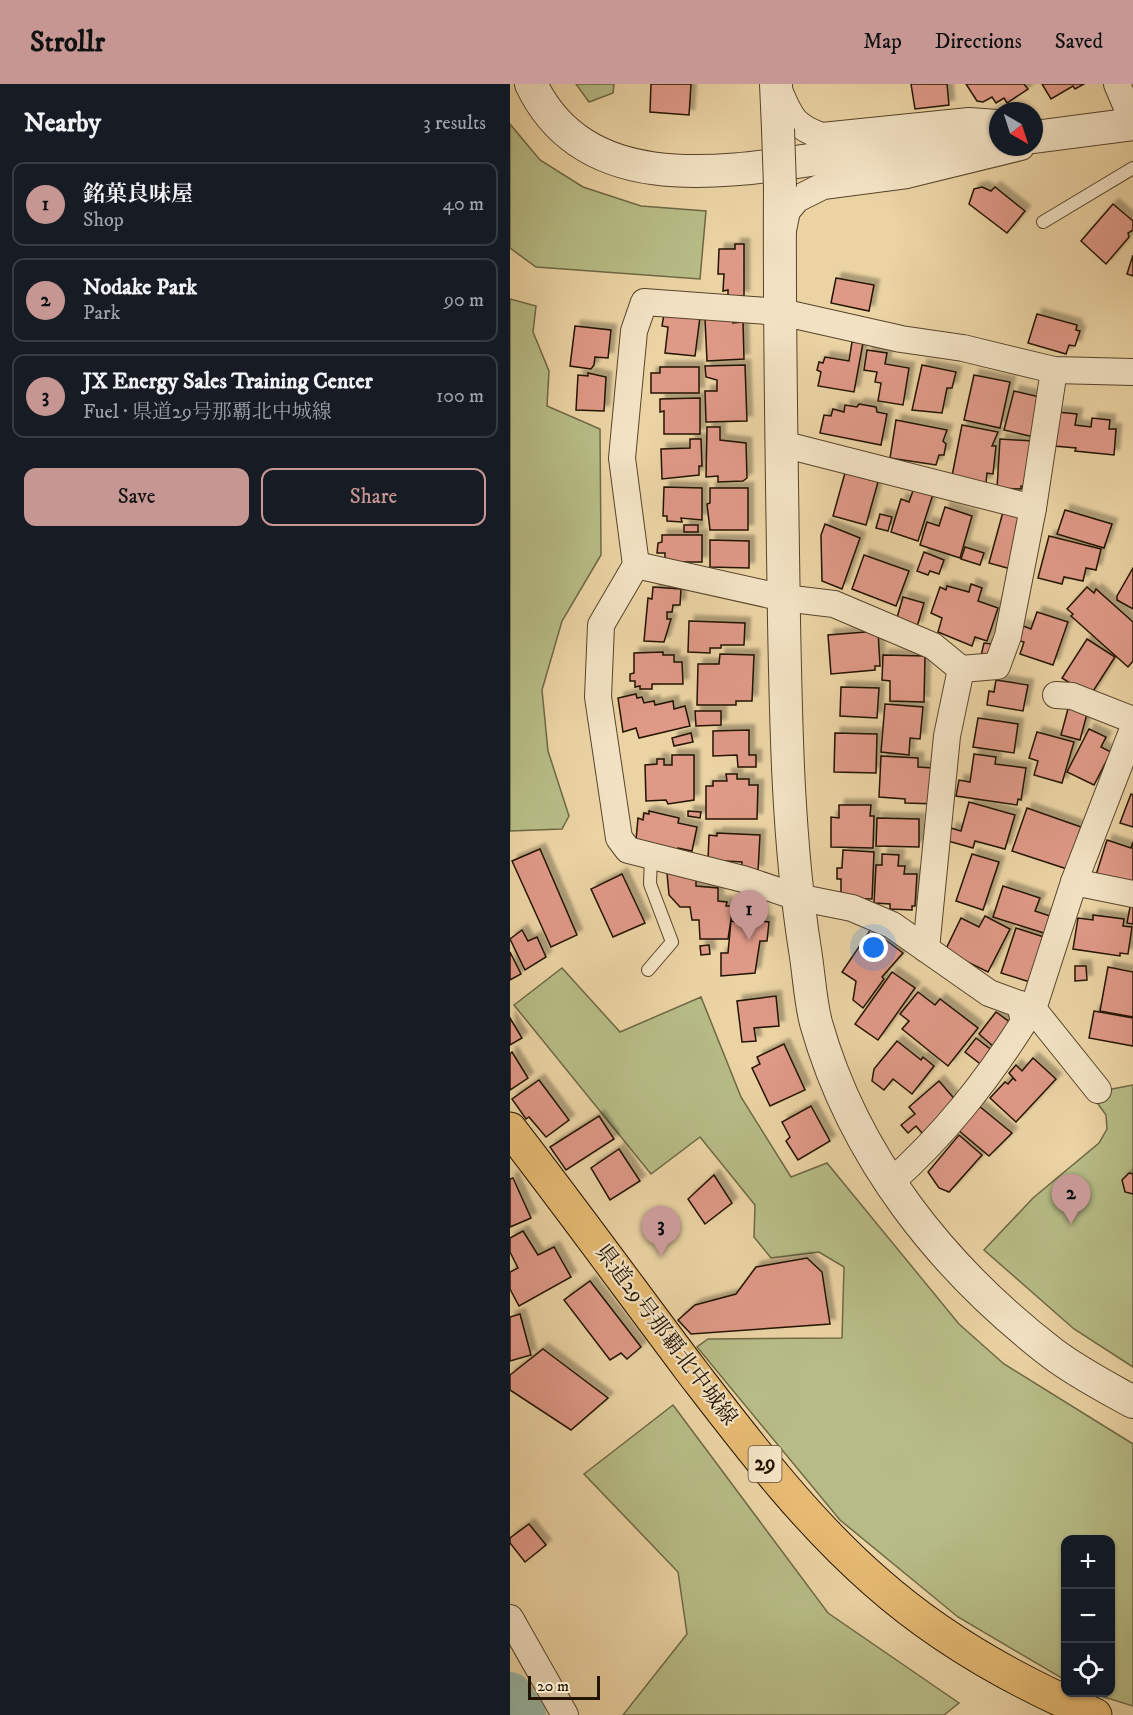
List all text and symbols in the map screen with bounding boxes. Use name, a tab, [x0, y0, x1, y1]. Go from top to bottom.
text: Strollr	[30, 25, 105, 60]
text: Map	[863, 29, 902, 55]
text: Directions	[935, 29, 1022, 55]
text: Saved	[1055, 29, 1103, 55]
north arrow	[989, 102, 1043, 156]
text: Nearby	[24, 107, 101, 140]
text: 3 results	[423, 111, 486, 136]
text: 銘菓良味屋	[83, 181, 193, 208]
text: 1	[42, 192, 49, 217]
text: 40 m	[442, 192, 484, 217]
text: Shop	[83, 208, 124, 233]
text: Nodake Park	[83, 274, 197, 301]
text: 2	[41, 288, 50, 313]
text: 90 m	[444, 288, 484, 313]
text: Park	[83, 301, 120, 326]
text: JX Energy Sales Training Center	[83, 368, 373, 395]
text: 3	[42, 384, 49, 409]
text: 100 m	[436, 384, 484, 409]
text: Fuel · 県道29号那覇北中城線	[83, 400, 332, 425]
button: Save	[24, 468, 249, 526]
button: Share	[261, 468, 486, 526]
pin: 1	[730, 890, 768, 940]
your location	[859, 933, 888, 962]
pin: 2	[1052, 1174, 1090, 1224]
pin: 3	[642, 1206, 680, 1256]
street label: 県道29号那覇北中城線	[589, 1239, 743, 1431]
road number: 29	[748, 1446, 782, 1482]
map controls	[1061, 1535, 1115, 1697]
button: +	[1061, 1535, 1115, 1589]
button: −	[1061, 1589, 1115, 1643]
button: locate	[1061, 1643, 1115, 1697]
scale bar	[528, 1673, 600, 1700]
text: 20 m	[537, 1676, 569, 1696]

